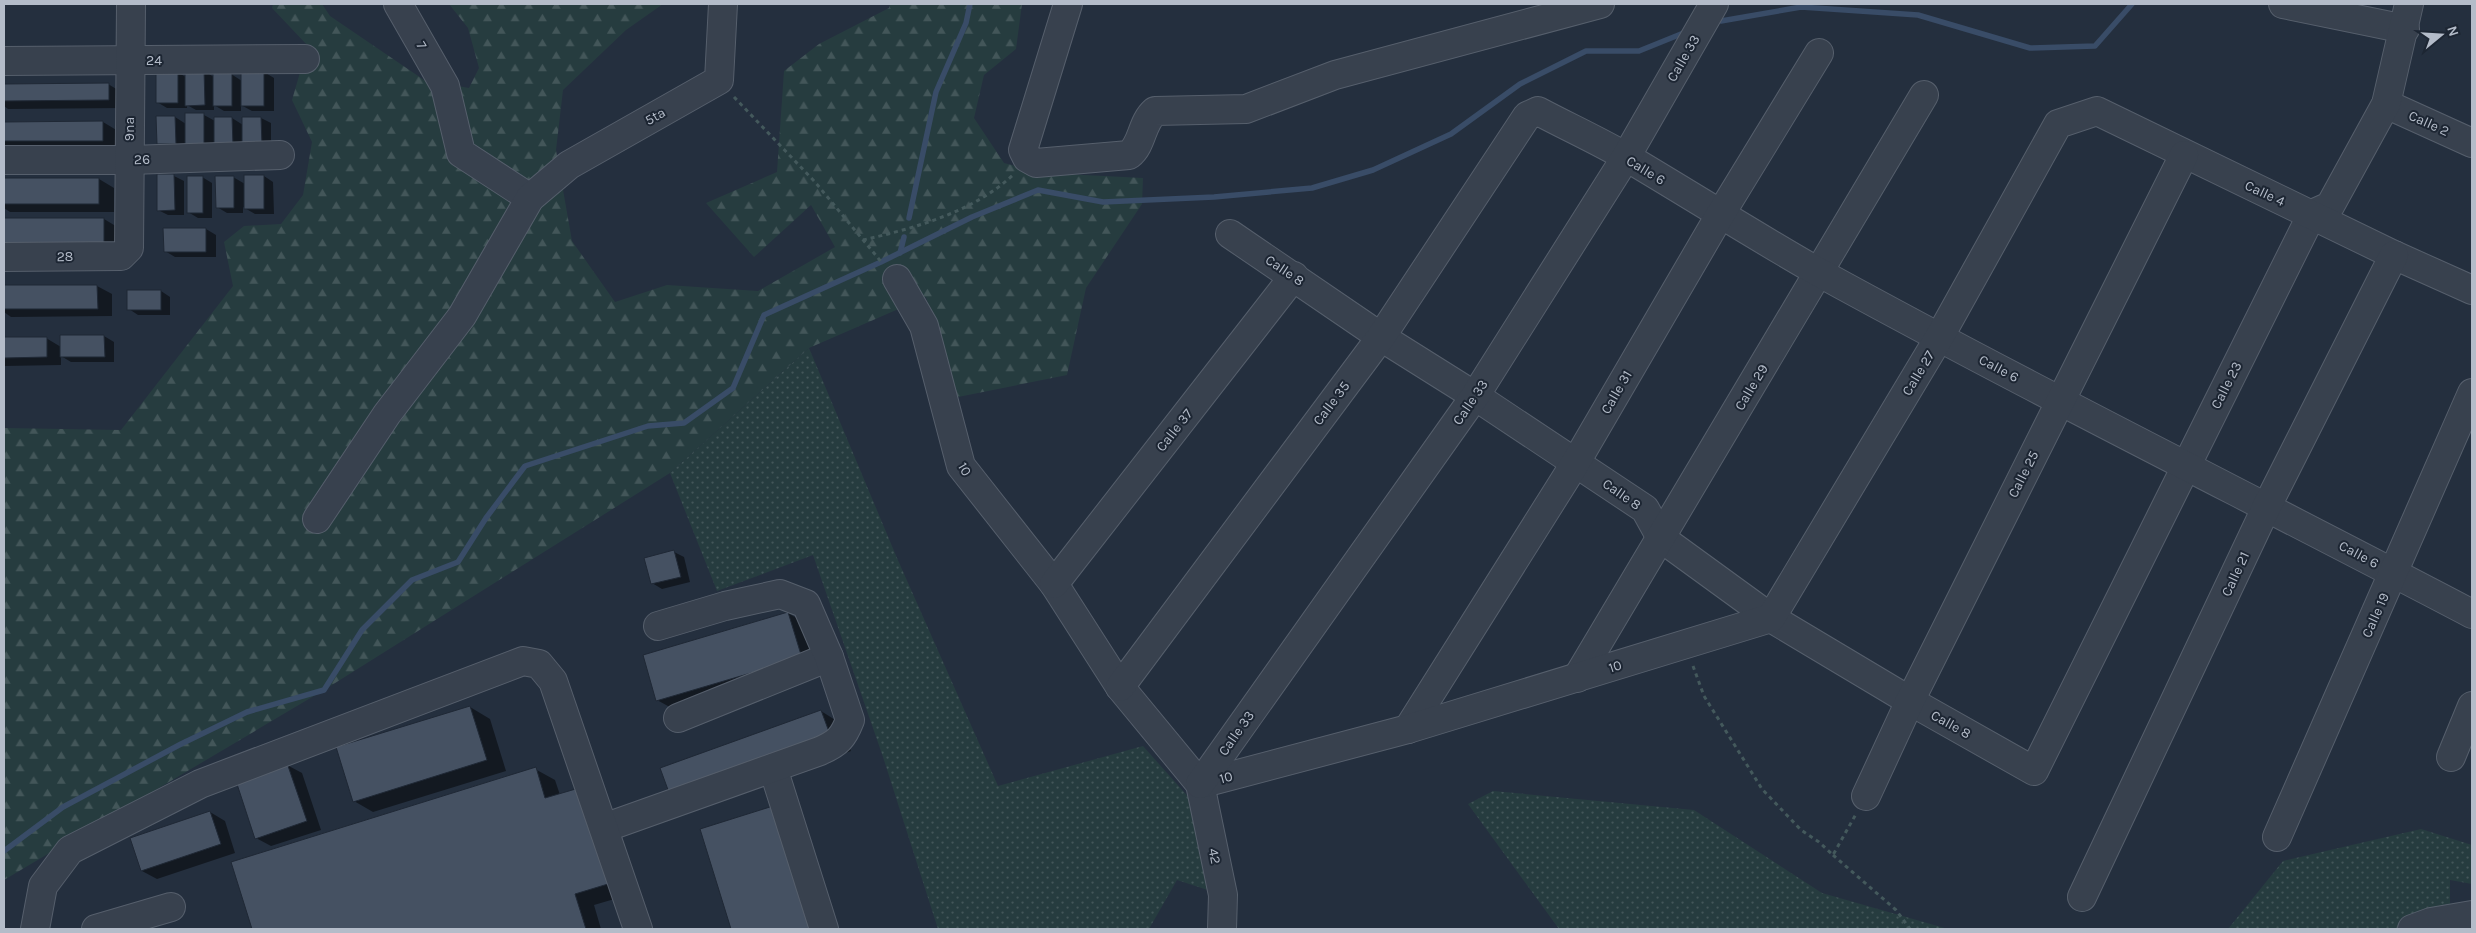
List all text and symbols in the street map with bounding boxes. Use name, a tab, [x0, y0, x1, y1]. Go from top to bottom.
north arrow	[2416, 10, 2466, 60]
text: N	[2443, 24, 2463, 39]
street label: Calle 33	[1663, 32, 1704, 85]
street label: 7	[413, 38, 431, 53]
street label: 24	[146, 52, 162, 69]
street label: 5ta	[642, 104, 668, 129]
street label: Calle 2	[2406, 107, 2452, 140]
street label: 9na	[121, 117, 138, 141]
street label: 26	[134, 151, 150, 168]
street label: Calle 6	[1623, 152, 1668, 189]
street label: Calle 4	[2242, 177, 2288, 210]
street label: 28	[57, 248, 74, 265]
street label: Calle 8	[1262, 251, 1307, 290]
street label: Calle 27	[1898, 347, 1939, 399]
street label: Calle 6	[1976, 351, 2022, 386]
street label: Calle 23	[2207, 359, 2246, 412]
street label: Calle 29	[1731, 361, 1772, 413]
street label: Calle 31	[1597, 367, 1636, 417]
street label: Calle 33	[1449, 376, 1492, 428]
street label: Calle 35	[1309, 378, 1354, 429]
street label: Calle 37	[1152, 405, 1197, 455]
street label: Calle 25	[2004, 448, 2043, 501]
street label: 10	[954, 459, 975, 479]
street label: Calle 8	[1599, 475, 1644, 514]
street label: Calle 6	[2336, 537, 2382, 572]
street label: Calle 21	[2218, 549, 2253, 599]
street label: Calle 19	[2358, 590, 2393, 640]
street label: 10	[1606, 656, 1624, 677]
street label: Calle 33	[1215, 707, 1258, 759]
street label: Calle 8	[1928, 707, 1974, 742]
street label: 10	[1218, 768, 1235, 787]
street label: 42	[1205, 847, 1224, 866]

